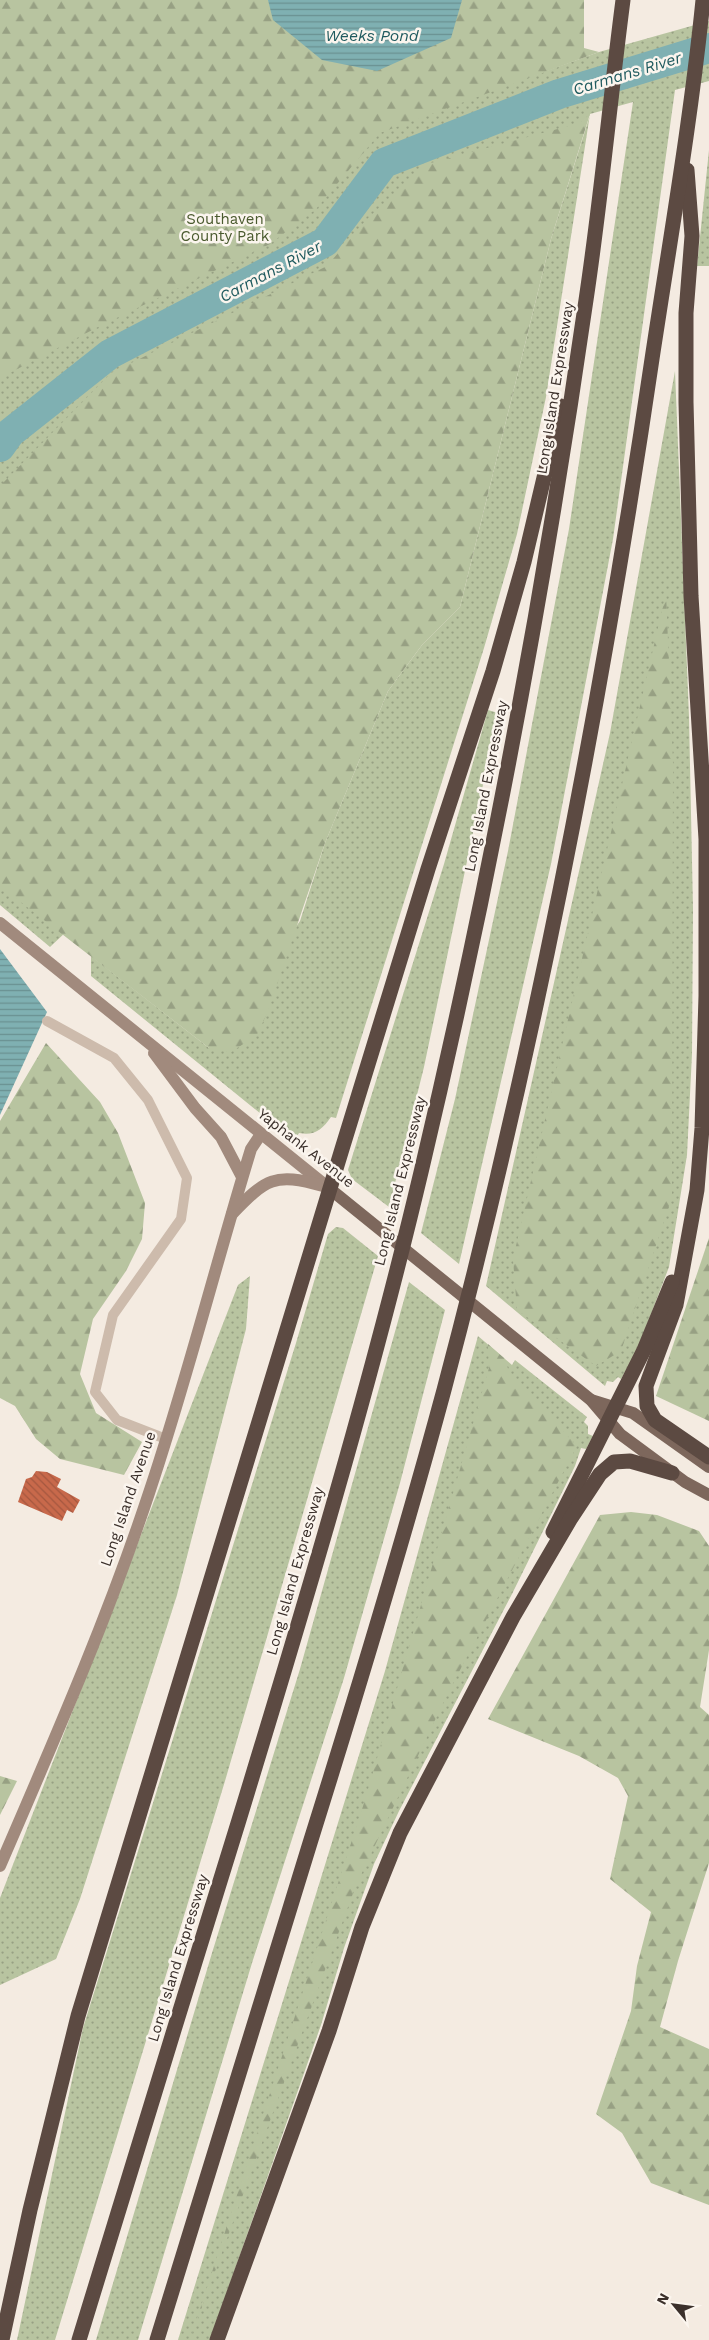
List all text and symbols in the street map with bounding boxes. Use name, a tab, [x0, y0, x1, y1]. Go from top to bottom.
water label: Weeks Pond	[325, 26, 420, 45]
water label: Carmans River	[571, 48, 684, 99]
park label: Southaven County Park	[181, 210, 270, 245]
water label: Carmans River	[216, 236, 325, 306]
street label: Long Island Expressway	[532, 300, 578, 475]
street label: Long Island Expressway	[461, 699, 512, 873]
street label: Long Island Expressway	[370, 1094, 430, 1268]
street label: Yaphank Avenue	[254, 1105, 358, 1191]
street label: Long Island Avenue	[96, 1429, 160, 1569]
street label: Long Island Expressway	[262, 1485, 328, 1657]
street label: Long Island Expressway	[144, 1872, 212, 2044]
north arrow	[649, 2280, 699, 2330]
text: N	[653, 2290, 672, 2307]

